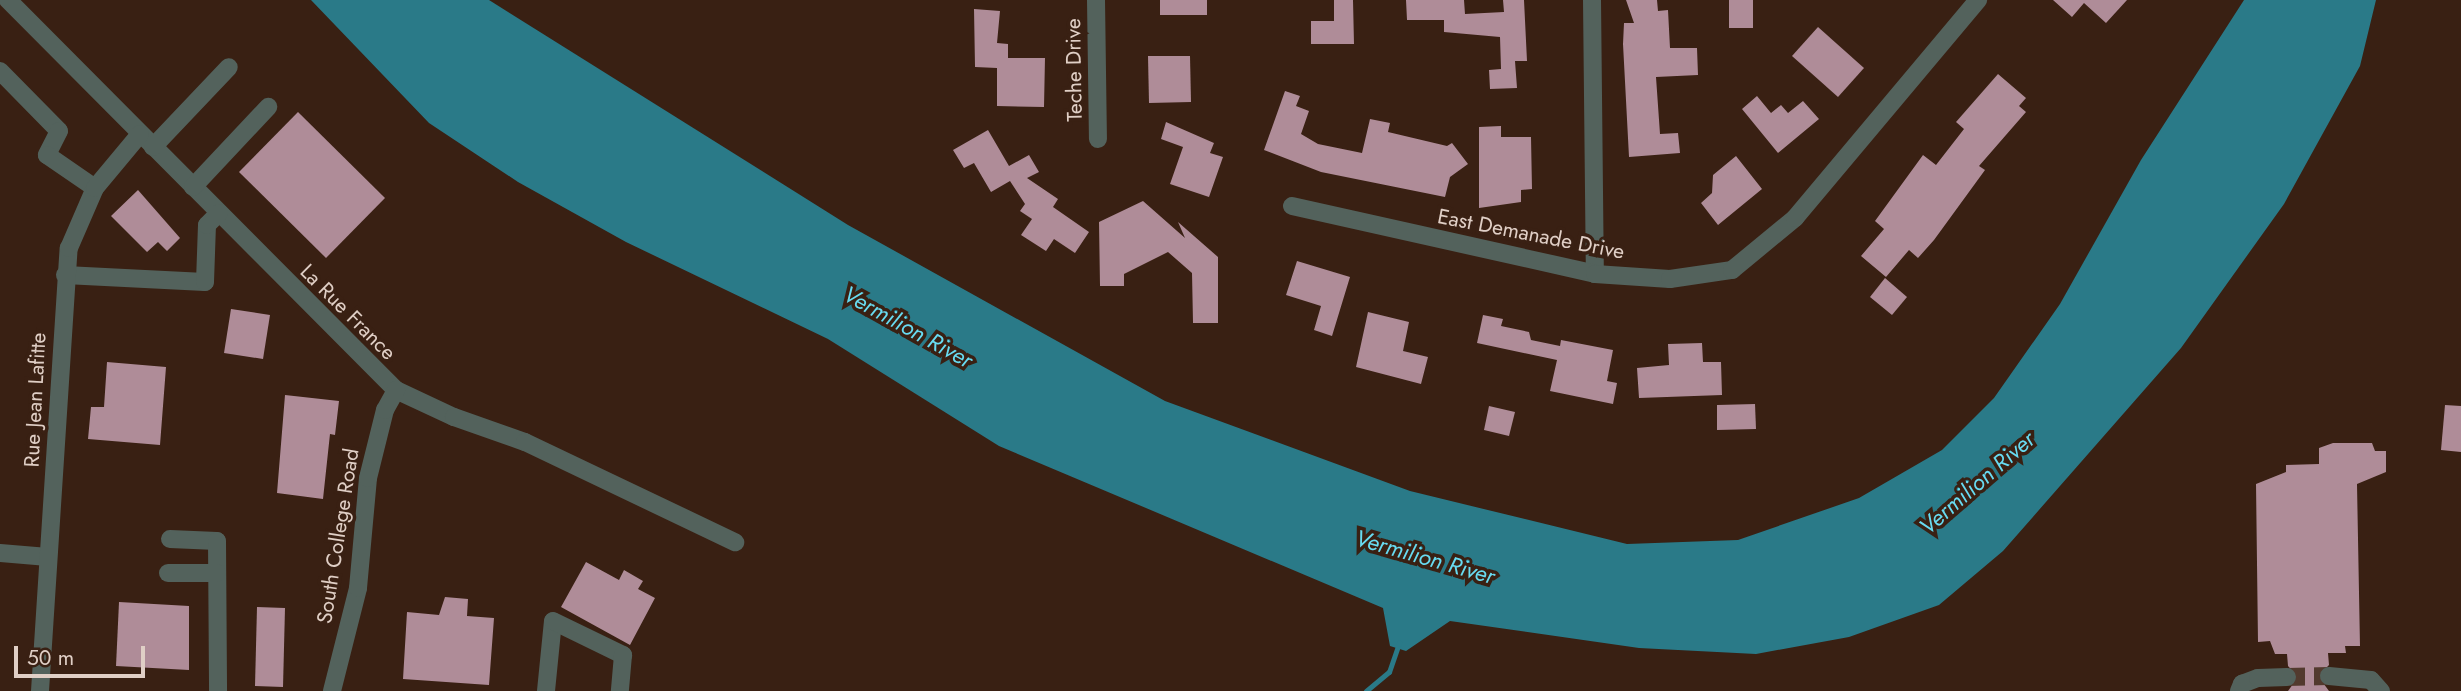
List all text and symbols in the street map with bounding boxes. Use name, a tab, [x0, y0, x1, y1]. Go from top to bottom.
street label: Teche Drive	[1061, 18, 1087, 122]
street label: East Demanade Drive	[1435, 204, 1627, 264]
street label: La Rue France	[295, 259, 401, 365]
water label: Vermilion River	[838, 280, 978, 374]
street label: Rue Jean Lafitte	[19, 332, 51, 468]
water label: Vermilion River	[1914, 425, 2040, 541]
street label: South College Road	[312, 447, 364, 625]
water label: Vermilion River	[1352, 524, 1498, 590]
scale bar	[18, 632, 149, 676]
text: 50 m	[27, 643, 74, 673]

